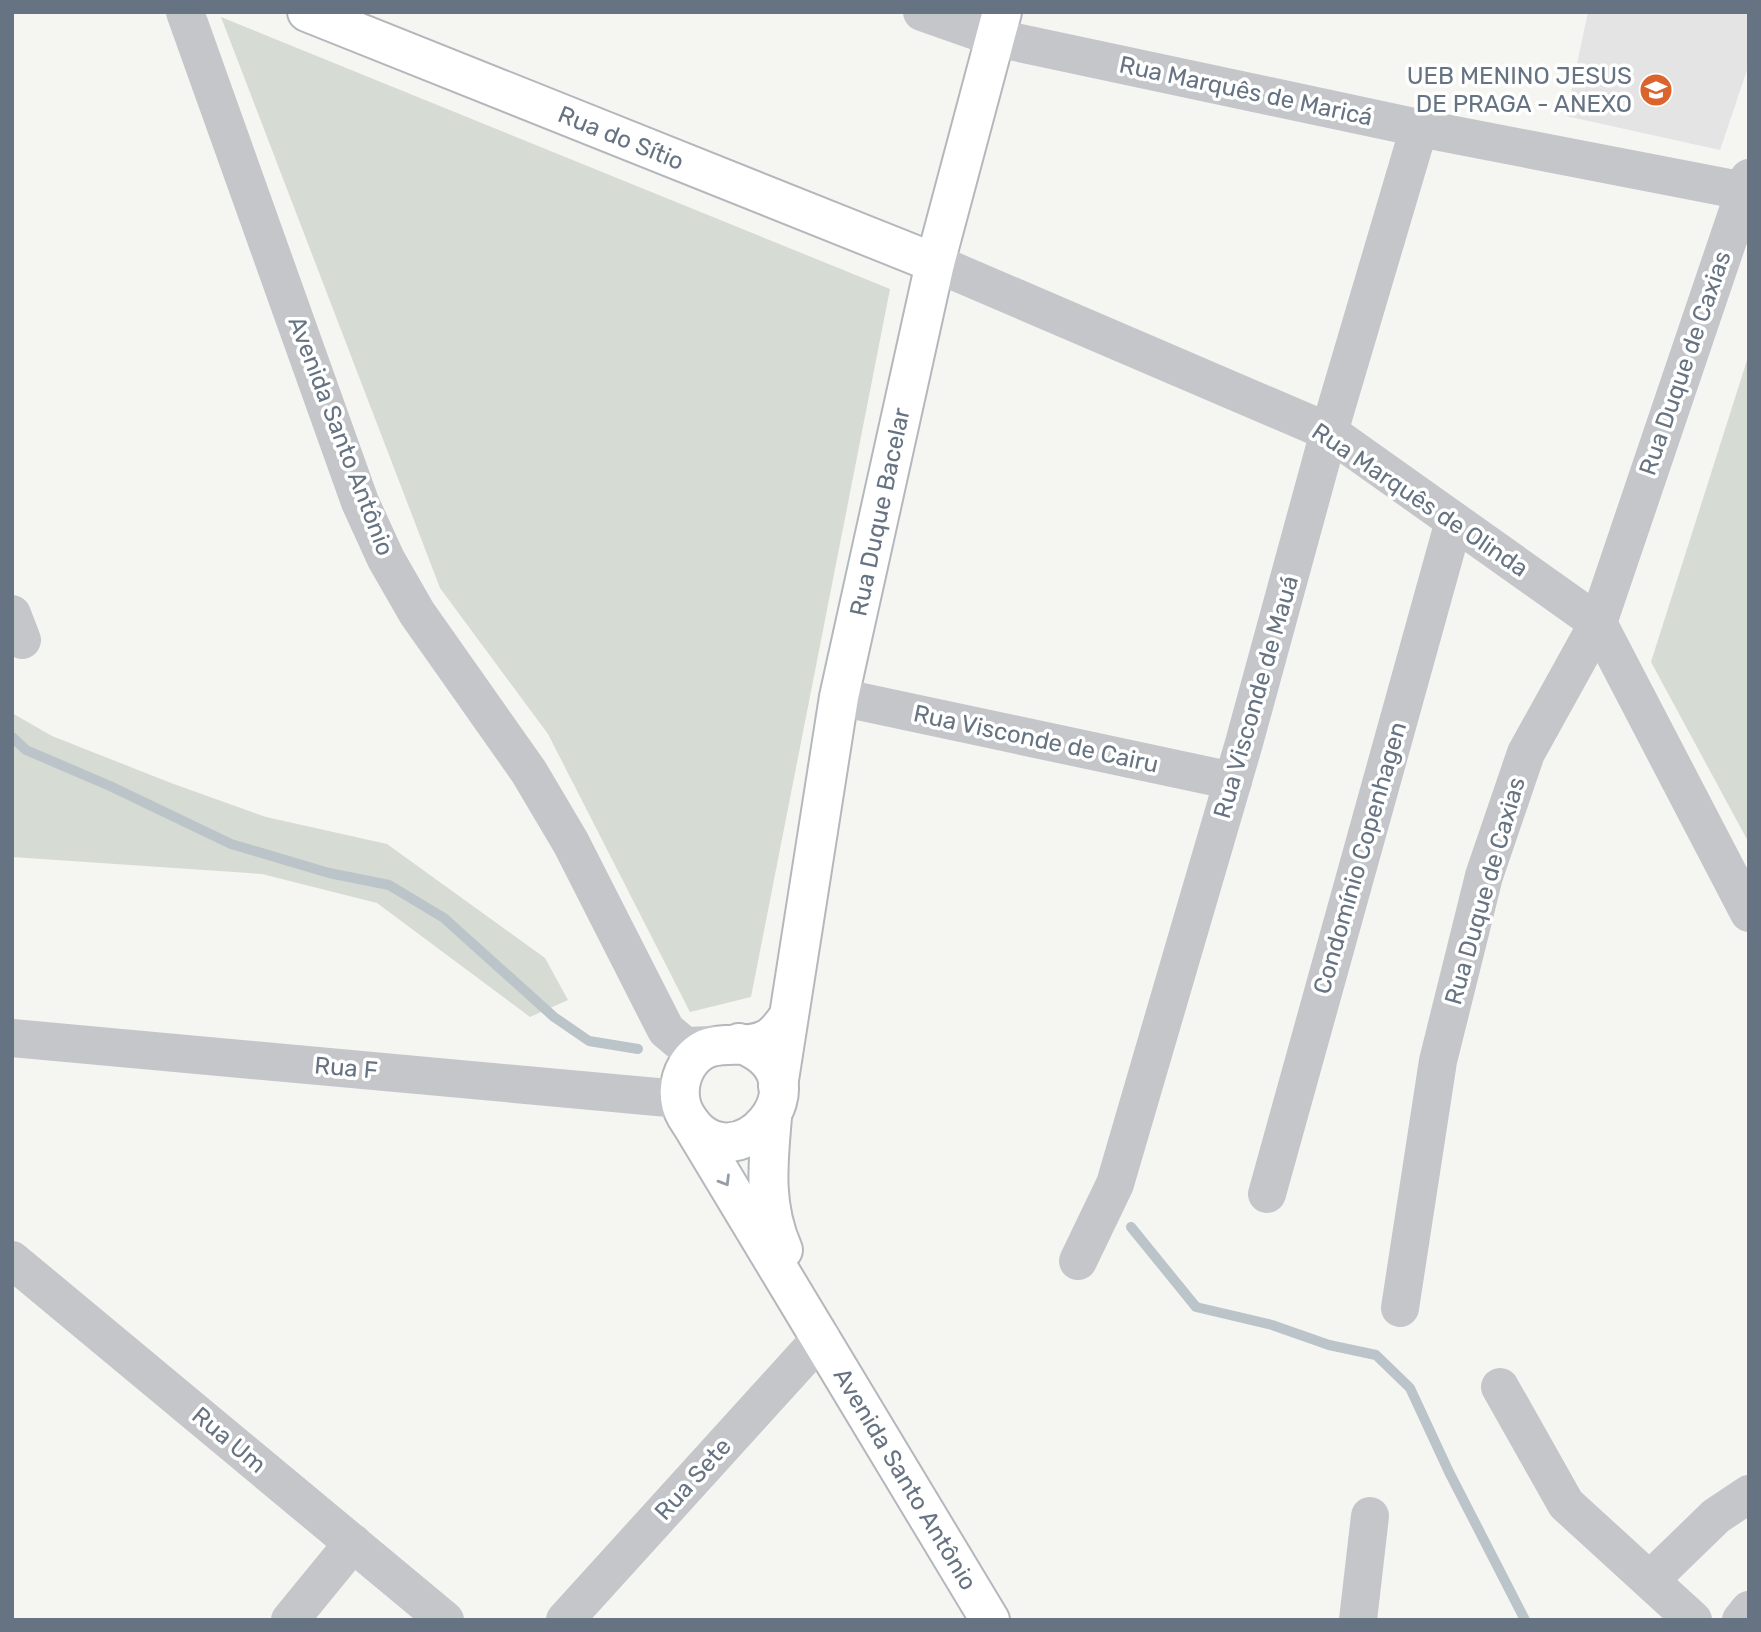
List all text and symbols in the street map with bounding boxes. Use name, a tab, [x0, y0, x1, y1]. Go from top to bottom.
street label: Rua Marquês de Maricá	[1117, 50, 1375, 132]
place label: UEB MENINO JESUS DE PRAGA - ANEXO	[1407, 62, 1632, 118]
school or university icon: UEB MENINO JESUS DE PRAGA - ANEXO	[1637, 71, 1675, 109]
street label: Rua do Sítio	[554, 100, 688, 176]
street label: Rua Duque de Caxias	[1633, 247, 1737, 479]
street label: Avenida Santo Antônio	[282, 312, 400, 560]
street label: Rua Duque Bacelar	[844, 405, 916, 619]
street label: Rua Marquês de Olinda	[1307, 417, 1533, 583]
street label: Rua Visconde de Mauá	[1208, 572, 1304, 822]
street label: Rua Visconde de Cairu	[911, 699, 1161, 779]
street label: Condomínio Copenhagen	[1308, 719, 1412, 997]
street label: Rua Duque de Caxias	[1439, 774, 1531, 1008]
street label: Rua F	[313, 1051, 379, 1085]
one-way arrow	[717, 1173, 730, 1186]
street label: Avenida Santo Antônio	[828, 1363, 982, 1595]
street label: Rua Um	[186, 1401, 272, 1479]
street label: Rua Sete	[649, 1432, 737, 1526]

